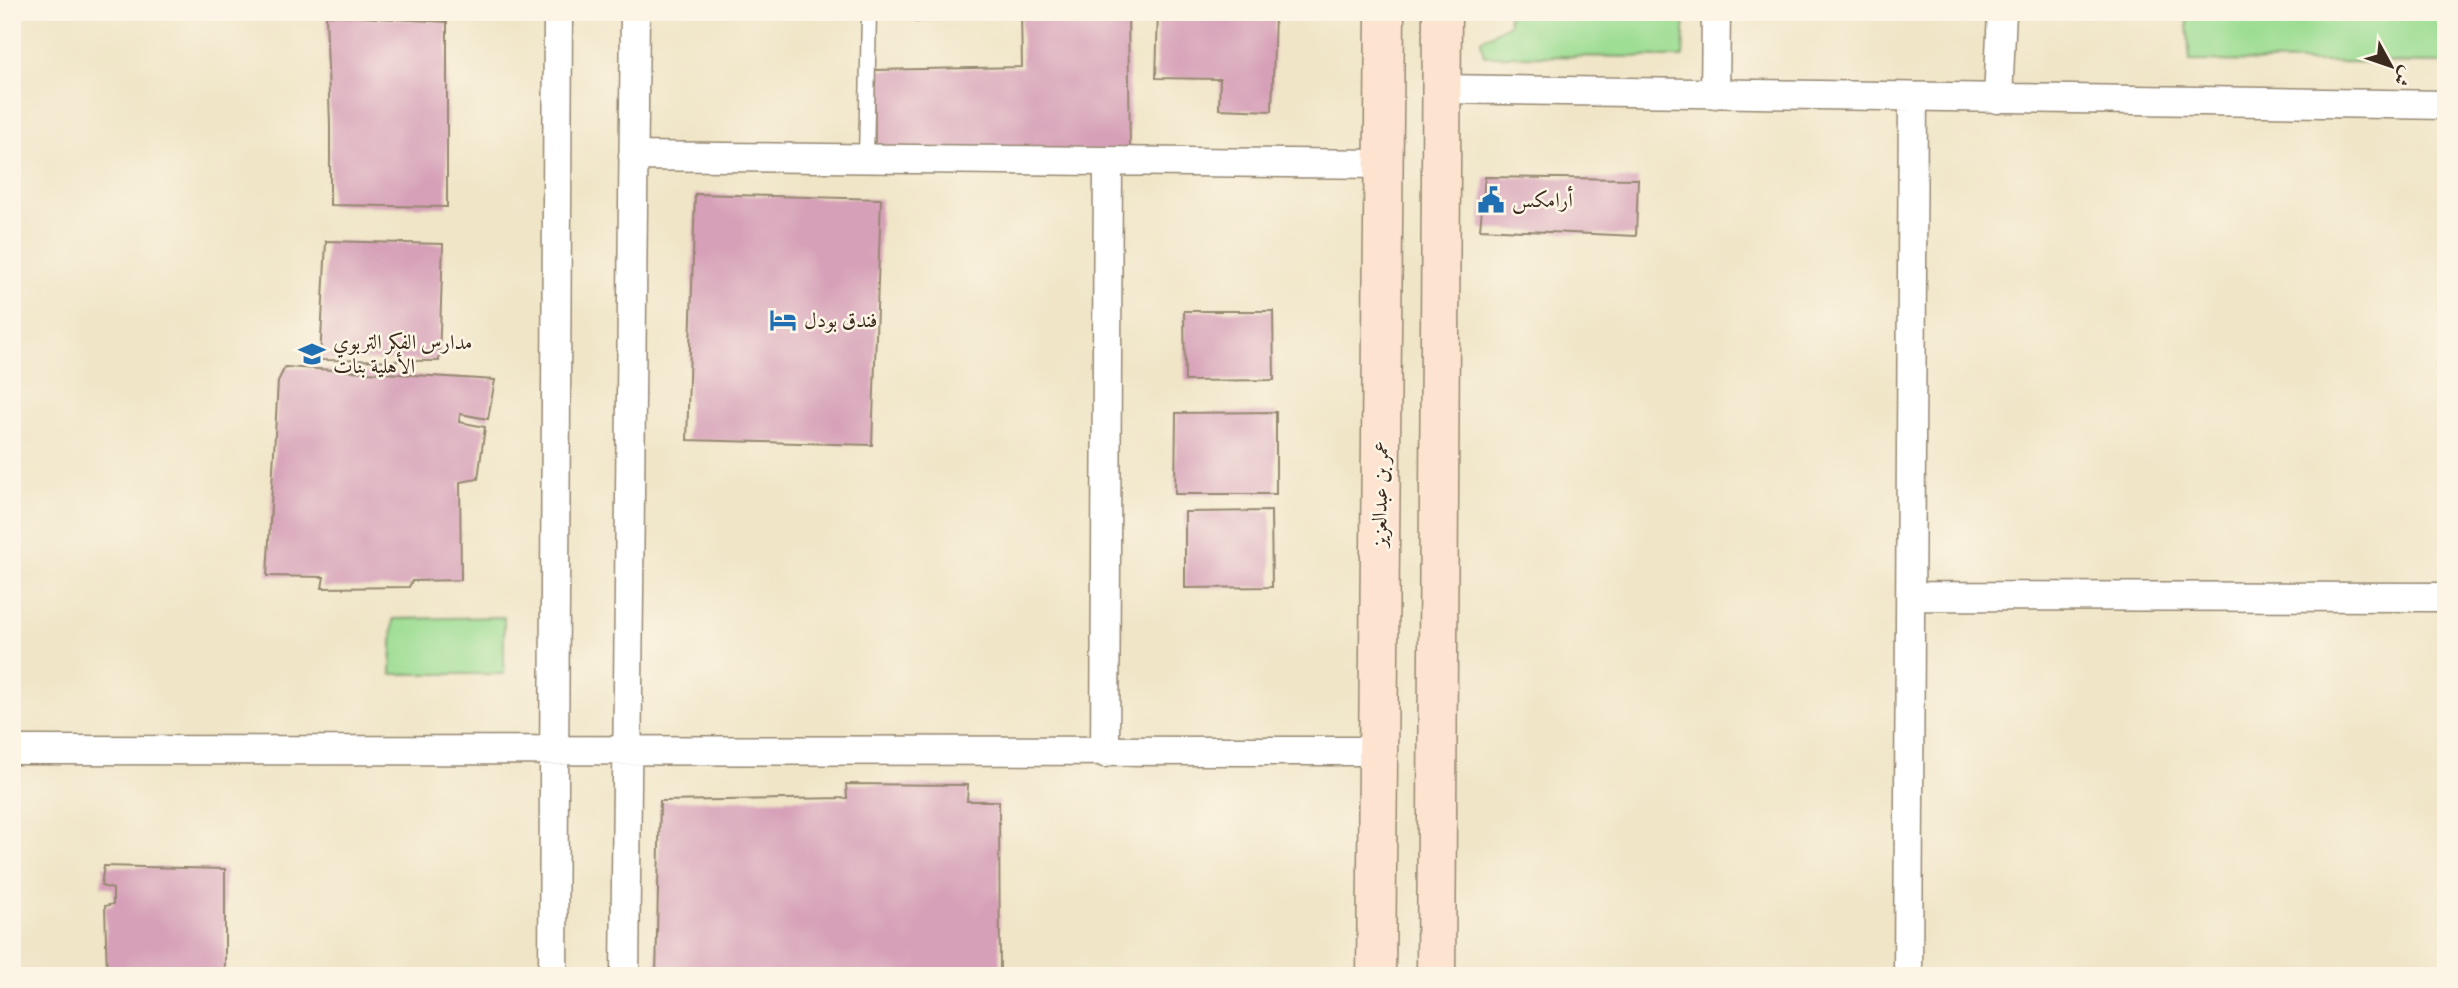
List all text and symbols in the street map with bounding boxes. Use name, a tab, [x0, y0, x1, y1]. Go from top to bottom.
north arrow	[2356, 32, 2426, 102]
text: ش	[2388, 61, 2419, 91]
public building icon: أرامكس	[1476, 185, 1506, 215]
place label: أرامكس	[1512, 185, 1573, 214]
hotel icon: فندق بودل	[768, 305, 798, 335]
place label: فندق بودل	[804, 307, 877, 334]
place label: مدارس الفكر التربوي الأهلية بنات	[333, 329, 473, 380]
school or university icon: مدارس الفكر التربوي الأهلية بنات	[297, 339, 327, 369]
street label: عمر بن عبدالعزيز	[1366, 441, 1395, 549]

